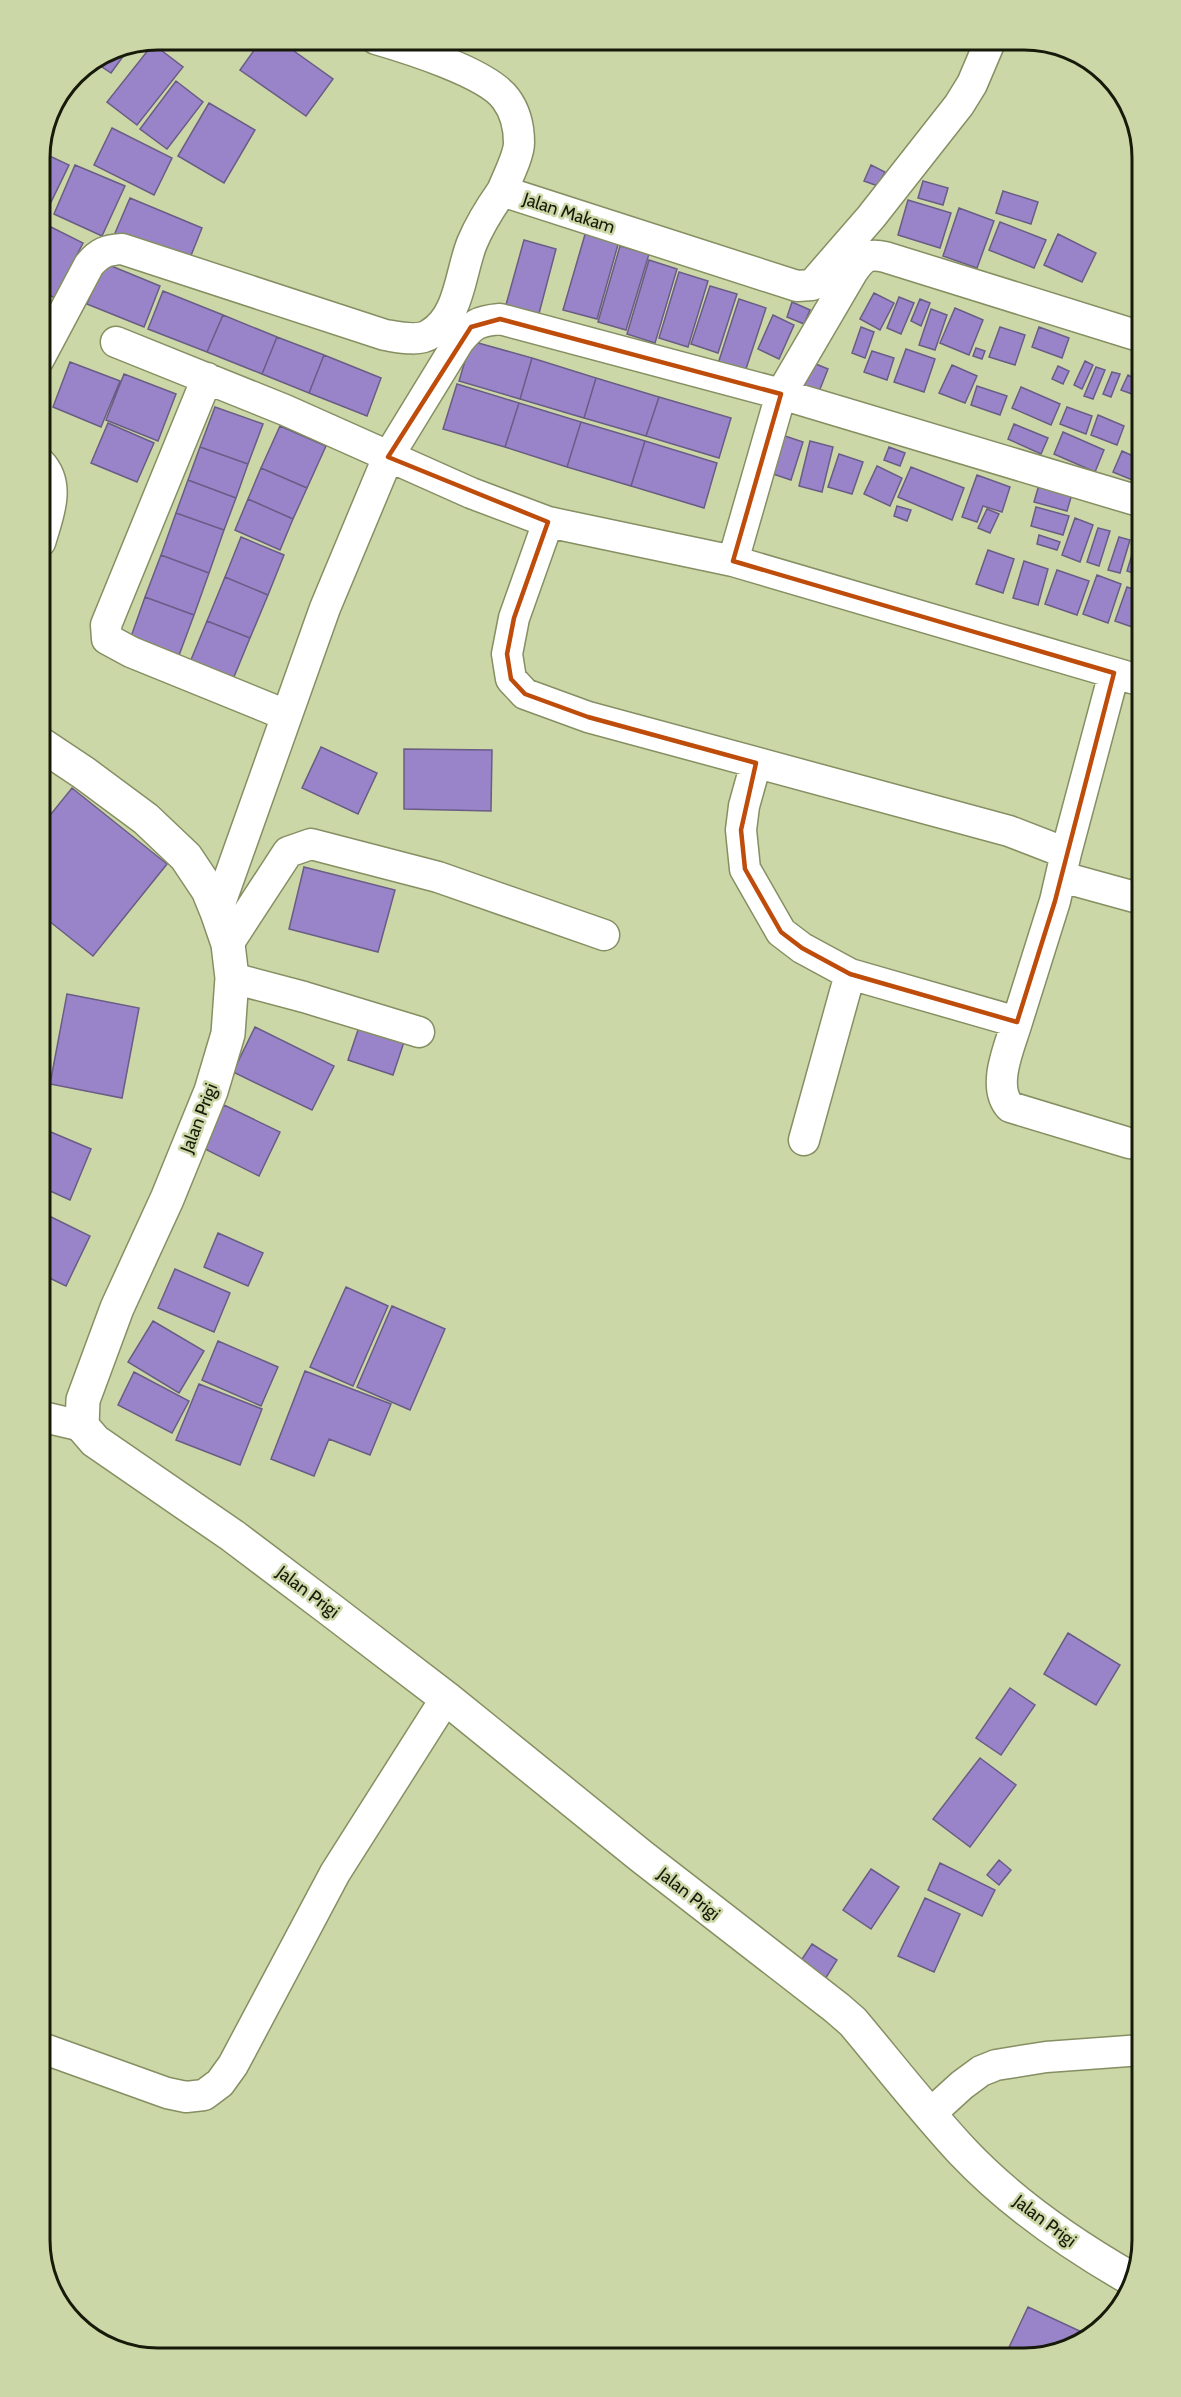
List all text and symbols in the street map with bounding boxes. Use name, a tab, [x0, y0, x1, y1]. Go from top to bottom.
street label: Jalan Makam	[519, 187, 618, 238]
street label: Jalan Prigi	[175, 1080, 222, 1157]
street label: Jalan Prigi	[271, 1561, 344, 1623]
street label: Jalan Prigi	[653, 1862, 724, 1925]
street label: Jalan Prigi	[1008, 2190, 1081, 2252]

